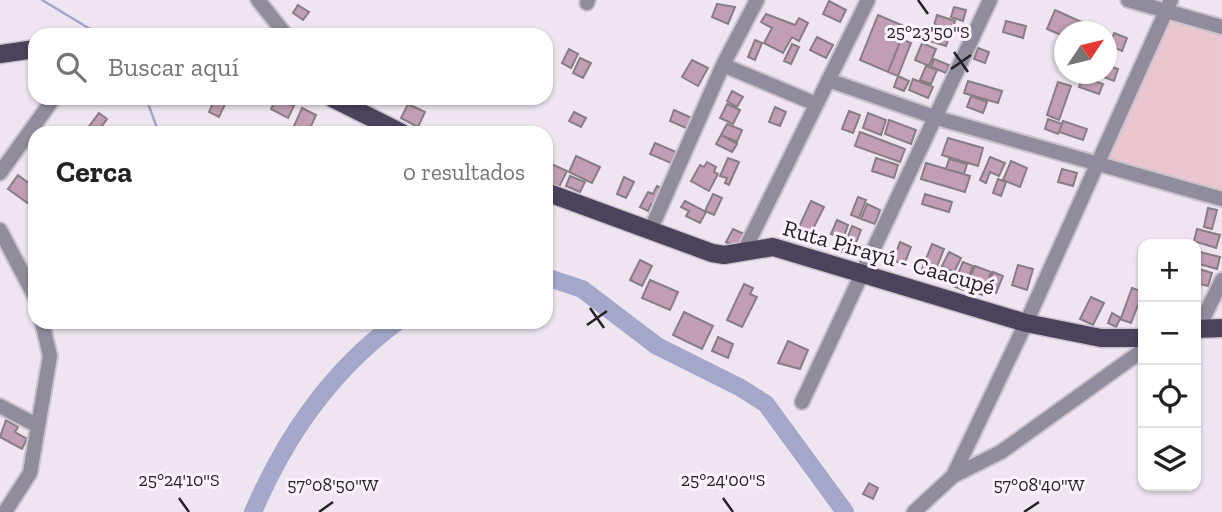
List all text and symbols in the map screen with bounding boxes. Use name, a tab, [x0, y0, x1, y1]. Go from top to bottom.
text: 25°23'50"S	[887, 21, 969, 43]
north arrow	[1054, 21, 1117, 84]
search box	[28, 28, 553, 105]
icon: search	[52, 48, 90, 86]
text: Buscar aquí	[108, 51, 239, 83]
text: Cerca	[56, 154, 132, 190]
text: 0 resultados	[403, 158, 525, 186]
street label: Ruta Pirayú - Caacupé	[780, 213, 998, 301]
map controls	[1138, 239, 1201, 491]
button: +	[1138, 239, 1201, 302]
button: −	[1138, 302, 1201, 365]
button: locate	[1138, 365, 1201, 428]
button: layers	[1138, 428, 1201, 491]
text: 25°24'10"S	[138, 469, 220, 491]
text: 25°24'00"S	[681, 469, 765, 491]
text: 57°08'50"W	[287, 474, 379, 496]
text: 57°08'40"W	[993, 474, 1085, 496]

